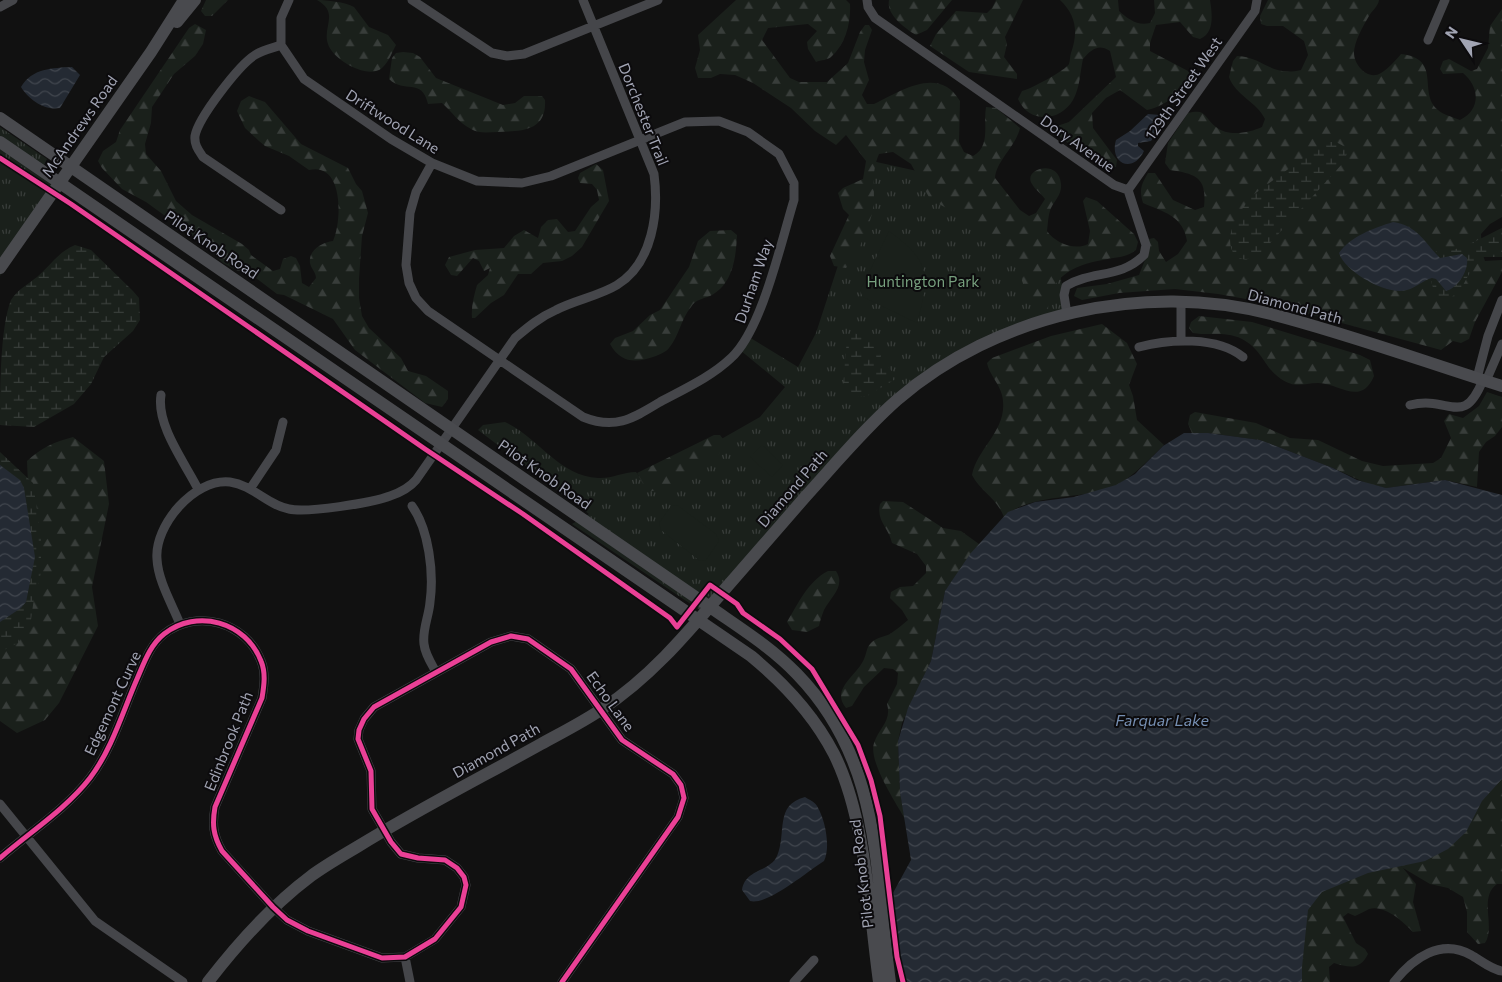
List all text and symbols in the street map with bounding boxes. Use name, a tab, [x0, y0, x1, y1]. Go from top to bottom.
north arrow	[1437, 15, 1487, 65]
text: N	[1441, 23, 1461, 41]
street label: 129th Street West	[1141, 33, 1225, 143]
street label: Dorchester Trail	[615, 60, 673, 168]
street label: McAndrews Road	[37, 72, 121, 180]
street label: Driftwood Lane	[343, 85, 443, 157]
street label: Dory Avenue	[1037, 111, 1119, 175]
street label: Pilot Knob Road	[162, 206, 262, 282]
street label: Durham Way	[730, 236, 776, 325]
park label: Huntington Park	[867, 272, 979, 290]
street label: Diamond Path	[1246, 285, 1344, 327]
street label: Pilot Knob Road	[495, 435, 595, 513]
street label: Diamond Path	[753, 446, 831, 530]
street label: Edgemont Curve	[80, 648, 144, 758]
street label: Echo Lane	[583, 668, 639, 735]
street label: Edinbrook Path	[200, 689, 256, 793]
water label: Farquar Lake	[1115, 710, 1209, 729]
street label: Diamond Path	[449, 719, 543, 781]
street label: Pilot Knob Road	[845, 819, 877, 929]

